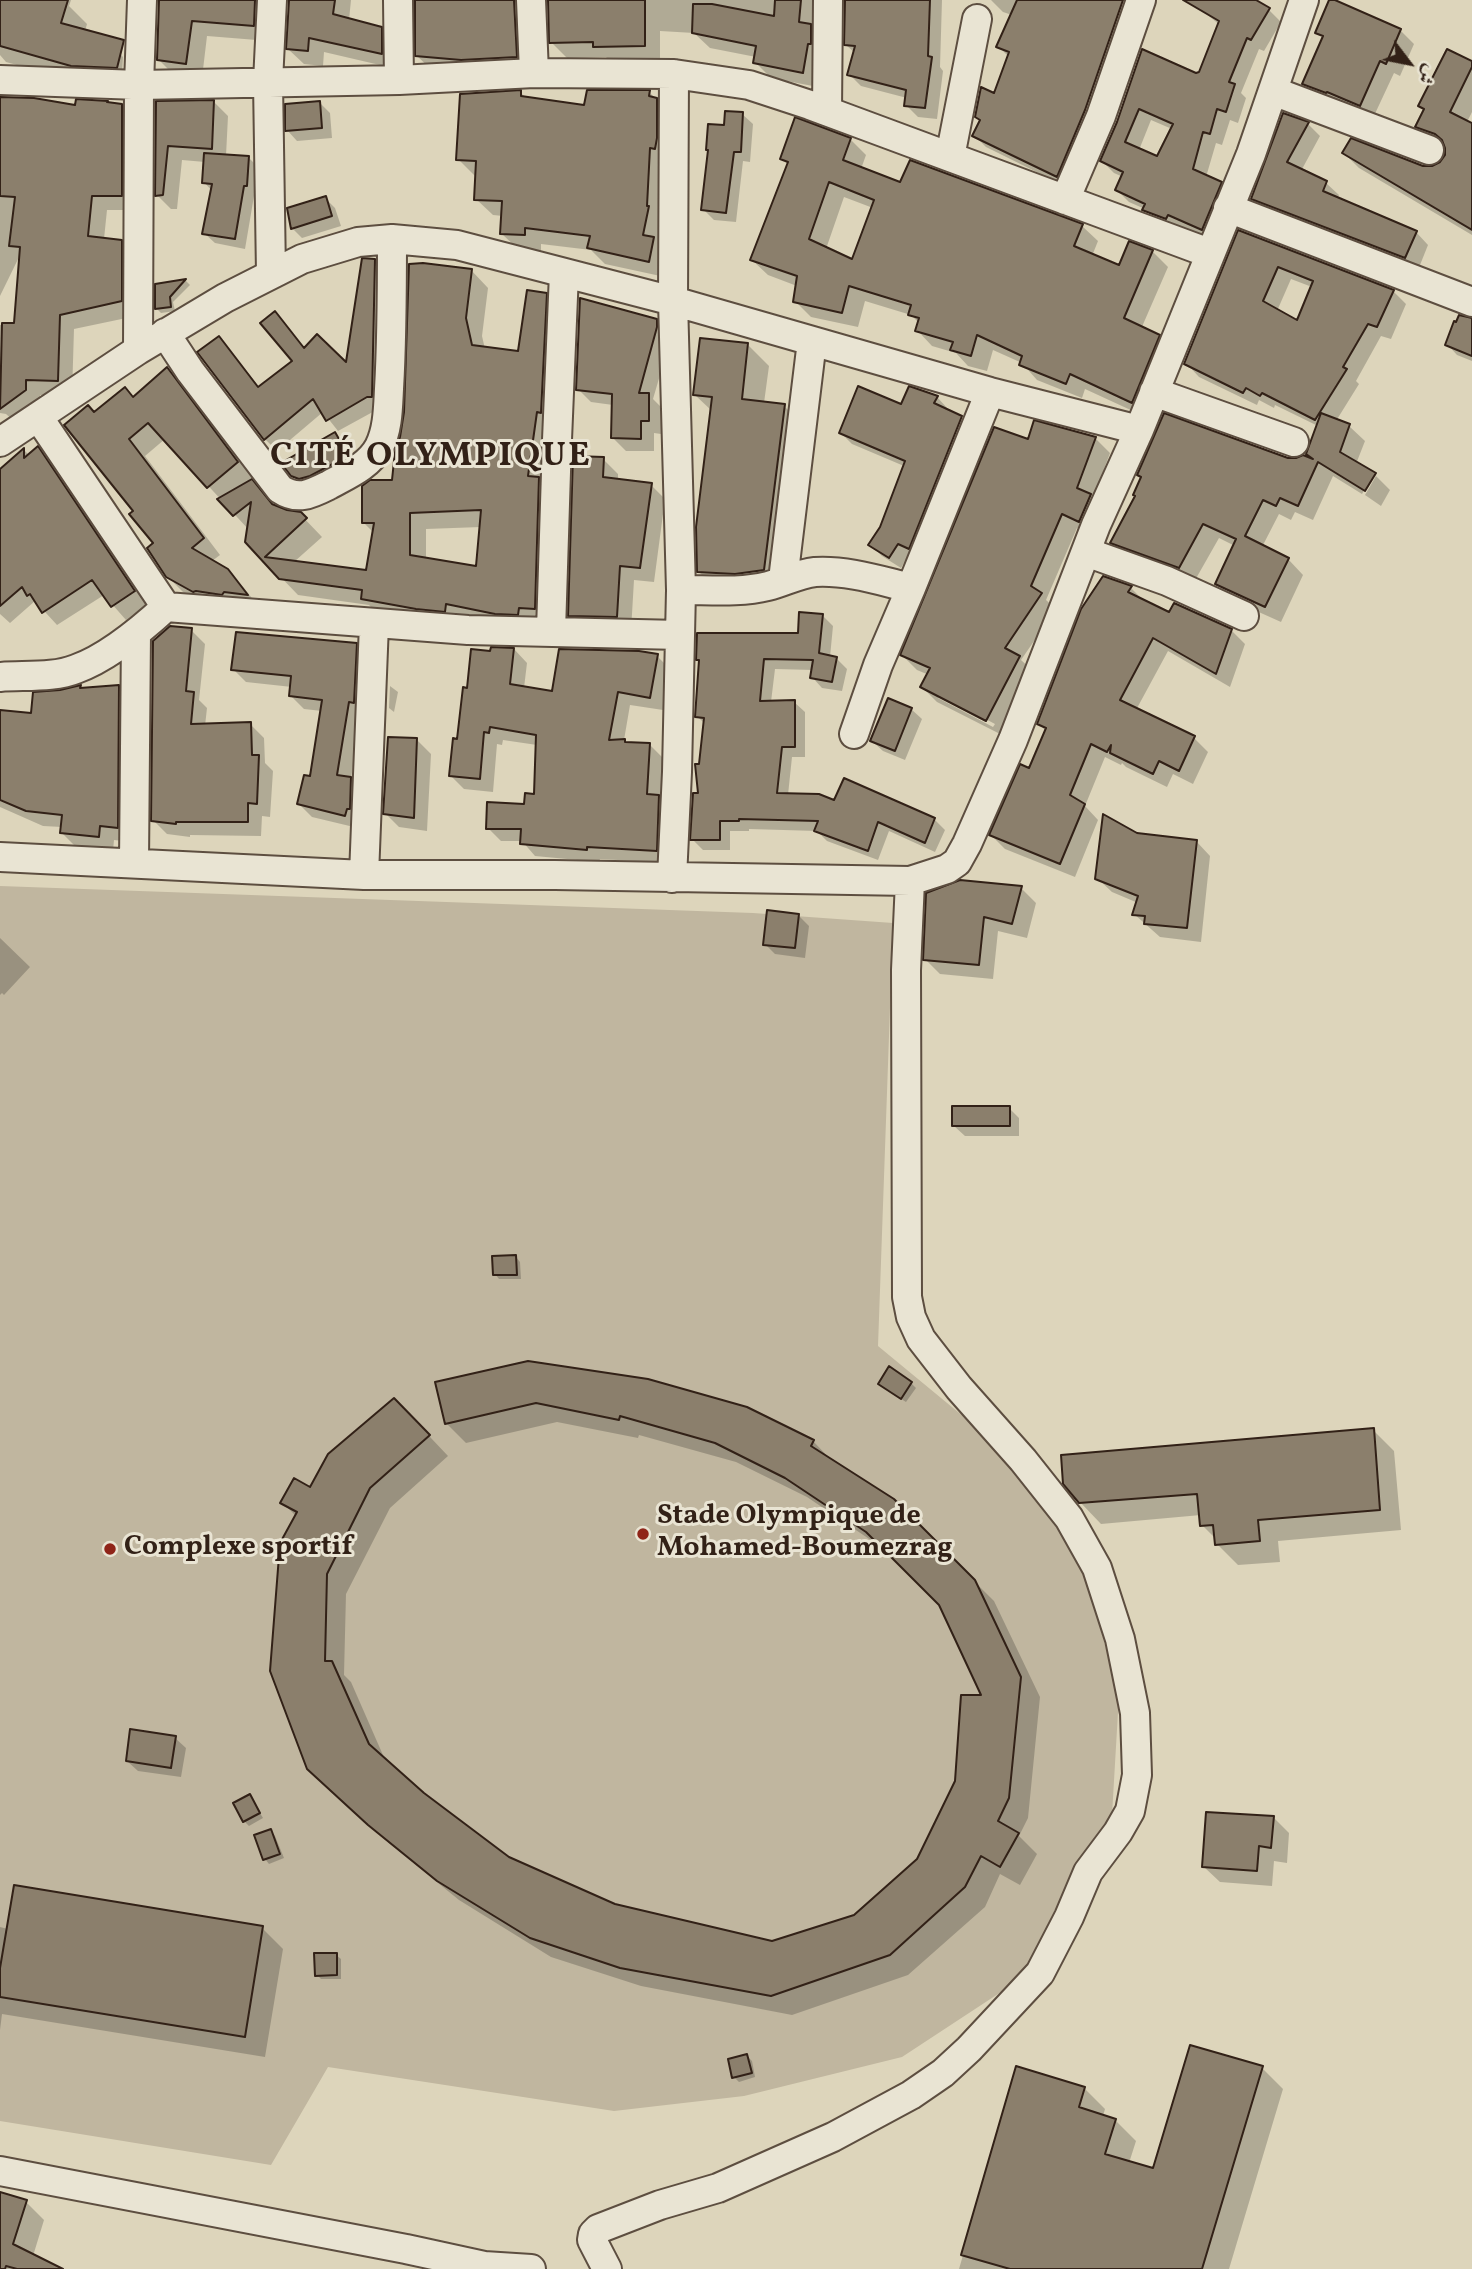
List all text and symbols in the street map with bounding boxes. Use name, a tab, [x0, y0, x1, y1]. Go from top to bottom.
north arrow	[1374, 28, 1444, 98]
text: ش	[1411, 59, 1443, 89]
district label: CITÉ OLYMPIQUE	[272, 438, 590, 480]
place label: Stade Olympique de Mohamed-Boumezrag	[657, 1501, 953, 1567]
marker: Stade Olympique de Mohamed-Boumezrag	[635, 1526, 651, 1542]
place label: Complexe sportif	[124, 1532, 352, 1566]
marker: Complexe sportif	[102, 1541, 118, 1557]

